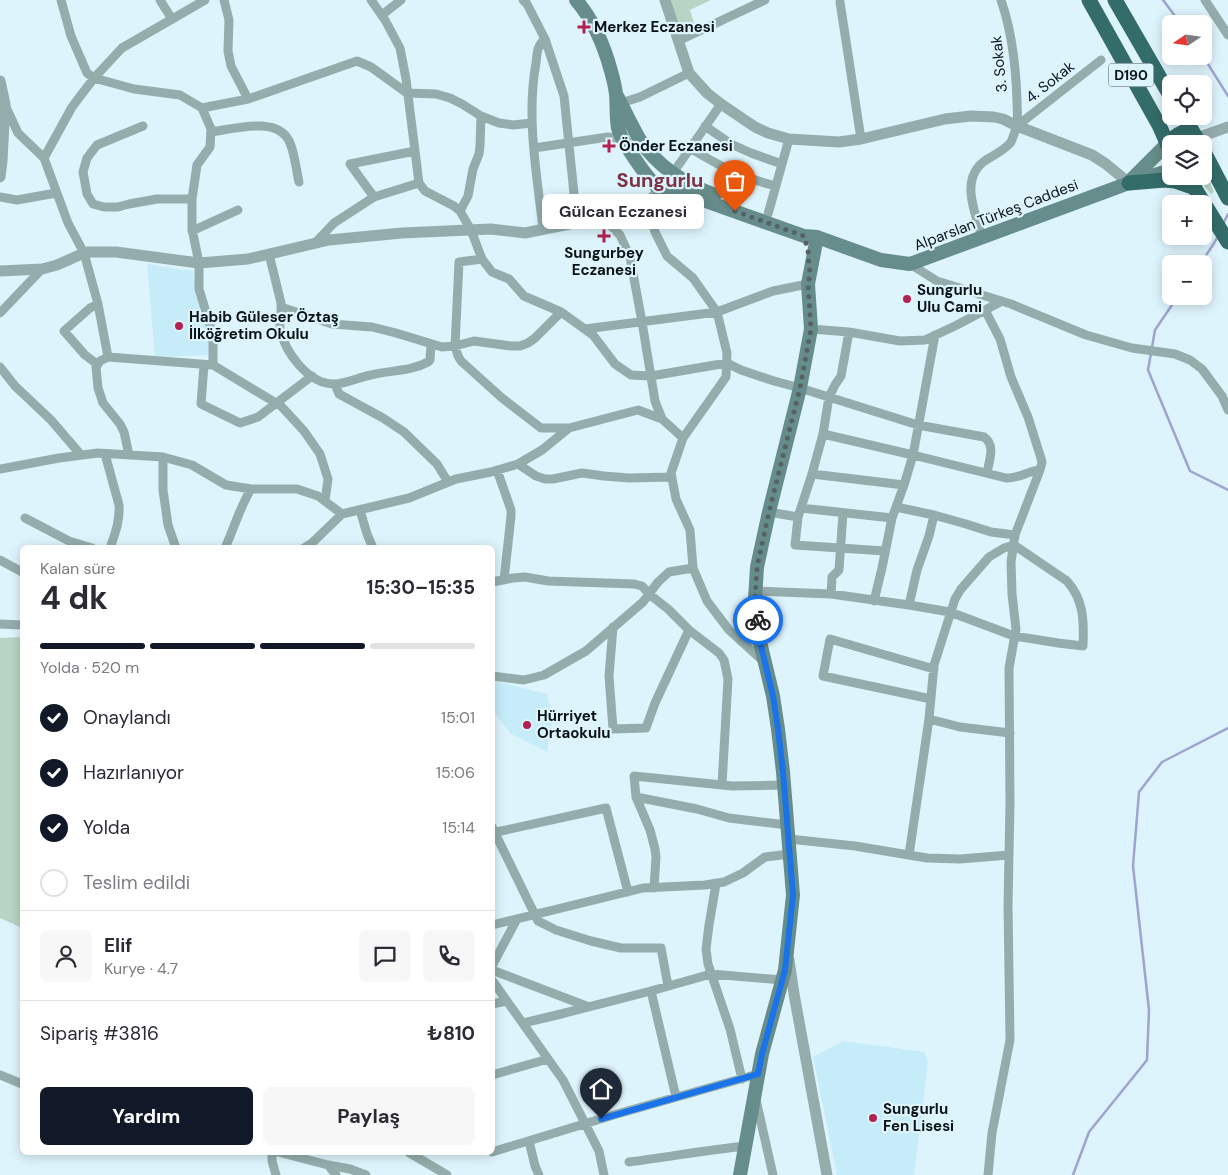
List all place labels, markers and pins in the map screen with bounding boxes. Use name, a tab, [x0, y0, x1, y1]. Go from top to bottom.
place label: Merkez Eczanesi	[594, 17, 715, 37]
marker: Merkez Eczanesi	[578, 21, 590, 33]
place label: Önder Eczanesi	[619, 136, 733, 156]
marker: Önder Eczanesi	[603, 140, 615, 152]
pin	[714, 160, 756, 211]
callout: Gülcan Eczanesi	[542, 194, 705, 228]
marker: Sungurbey Eczanesi	[598, 230, 610, 242]
place label: Sungurbey Eczanesi	[564, 243, 644, 280]
place label: Sungurlu Ulu Cami	[917, 280, 982, 317]
marker: Sungurlu Ulu Cami	[901, 293, 913, 305]
place label: Habib Güleser Öztaş İlköğretim Okulu	[189, 307, 339, 344]
marker: Habib Güleser Öztaş İlköğretim Okulu	[173, 320, 185, 332]
place label: Hürriyet Ortaokulu	[537, 706, 611, 743]
marker: Hürriyet Ortaokulu	[521, 719, 533, 731]
pin	[580, 1068, 622, 1119]
place label: Sungurlu Fen Lisesi	[883, 1099, 954, 1136]
marker: Sungurlu Fen Lisesi	[867, 1112, 879, 1124]

